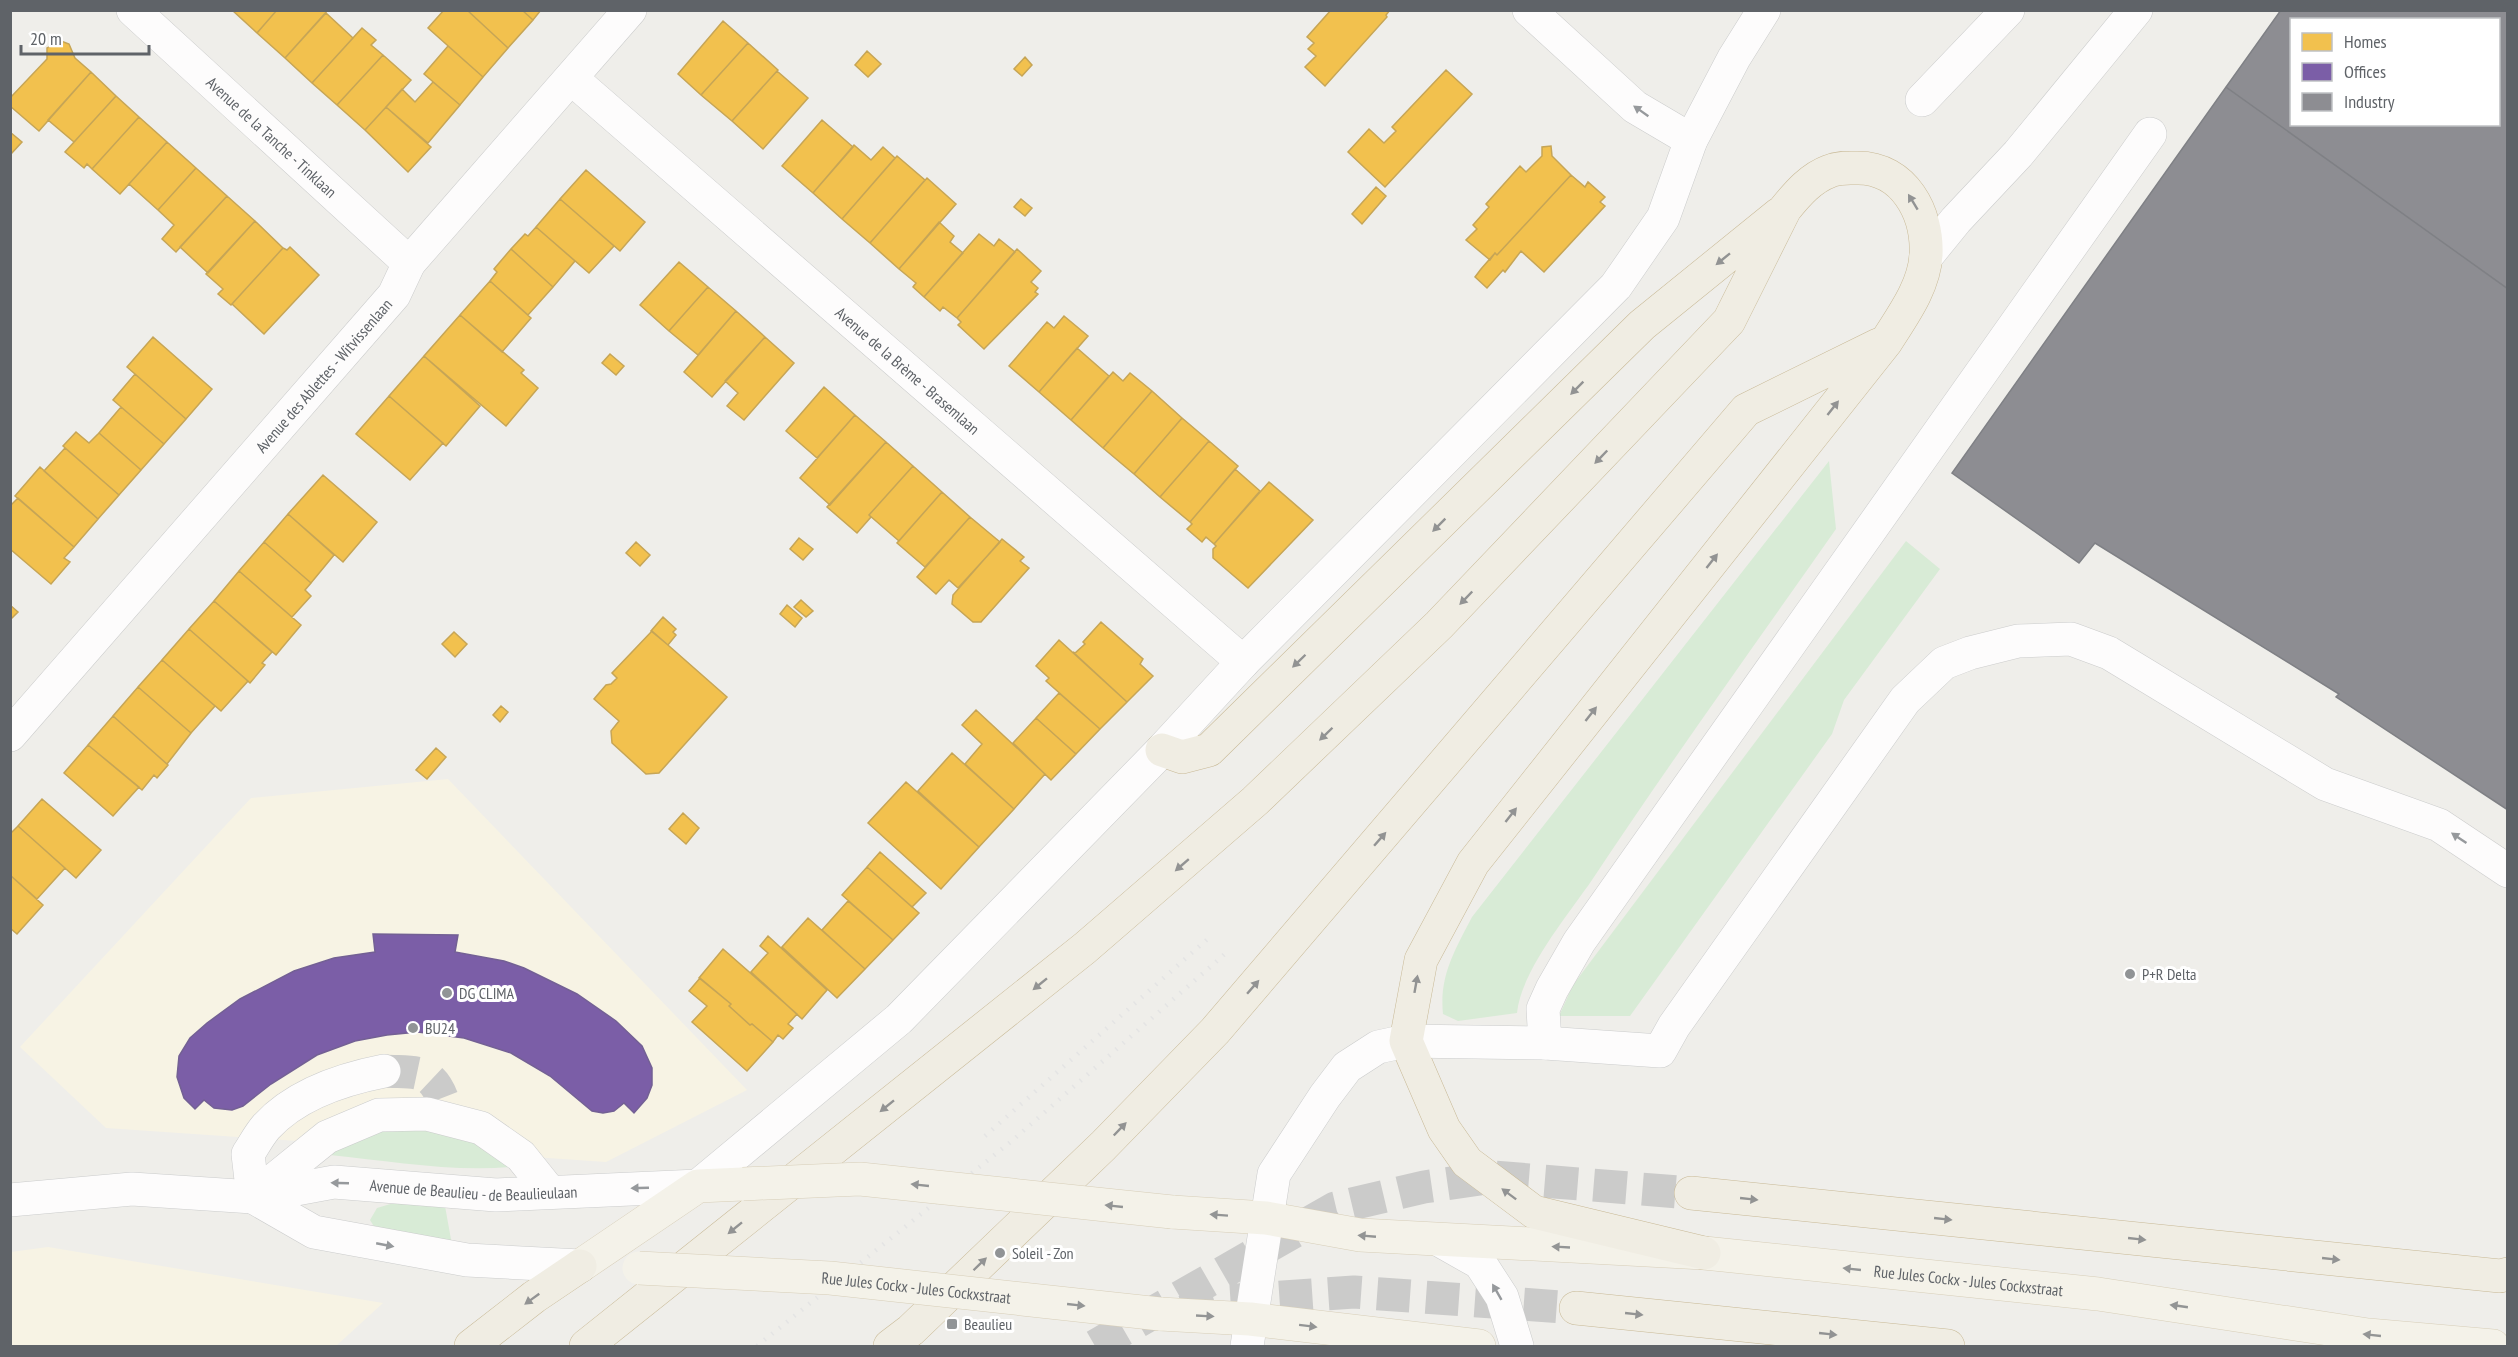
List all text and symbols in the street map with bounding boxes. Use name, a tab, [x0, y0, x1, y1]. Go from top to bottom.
scale bar	[21, 18, 148, 56]
legend	[2290, 18, 2500, 126]
text: 20 m	[30, 27, 62, 50]
text: Homes	[2344, 30, 2387, 53]
text: Offices	[2344, 60, 2386, 83]
street label: Avenue de la Tanche - Tinklaan	[202, 72, 341, 202]
text: Industry	[2344, 90, 2395, 113]
one-way arrow	[1633, 105, 1649, 117]
one-way arrow	[1908, 194, 1919, 210]
one-way arrow	[1715, 252, 1731, 265]
street label: Avenue des Ablettes - Witvissenlaan	[251, 295, 396, 457]
street label: Avenue de la Brème - Brasemlaan	[831, 302, 984, 439]
one-way arrow	[1570, 381, 1585, 395]
one-way arrow	[1826, 401, 1839, 416]
one-way arrow	[1594, 450, 1608, 465]
one-way arrow	[1432, 517, 1446, 531]
one-way arrow	[1705, 553, 1718, 569]
one-way arrow	[1459, 590, 1473, 604]
one-way arrow	[1293, 654, 1307, 668]
one-way arrow	[1584, 706, 1597, 722]
one-way arrow	[1319, 726, 1333, 740]
one-way arrow	[1504, 808, 1516, 823]
one-way arrow	[1374, 831, 1387, 847]
one-way arrow	[2451, 833, 2467, 844]
one-way arrow	[1174, 858, 1190, 871]
place label: P+R Delta	[2142, 964, 2196, 984]
marker: P+R Delta	[2123, 967, 2137, 981]
one-way arrow	[1412, 974, 1421, 993]
one-way arrow	[1032, 978, 1047, 990]
one-way arrow	[1246, 980, 1259, 995]
place label: DG CLIMA	[459, 983, 515, 1003]
marker: DG CLIMA	[440, 986, 454, 1000]
place label: BU24	[425, 1018, 455, 1038]
marker: BU24	[406, 1021, 420, 1035]
one-way arrow	[879, 1099, 895, 1112]
one-way arrow	[1113, 1121, 1127, 1136]
street label: Avenue de Beaulieu - de Beaulieulaan	[369, 1175, 578, 1205]
one-way arrow	[331, 1178, 350, 1188]
one-way arrow	[911, 1180, 930, 1190]
one-way arrow	[630, 1183, 649, 1192]
one-way arrow	[1502, 1188, 1518, 1200]
one-way arrow	[1739, 1194, 1758, 1204]
one-way arrow	[1105, 1201, 1124, 1210]
one-way arrow	[1210, 1210, 1229, 1220]
one-way arrow	[1933, 1214, 1952, 1224]
one-way arrow	[727, 1221, 743, 1234]
one-way arrow	[1357, 1231, 1376, 1241]
one-way arrow	[2127, 1234, 2146, 1244]
one-way arrow	[375, 1241, 394, 1250]
one-way arrow	[1552, 1242, 1571, 1251]
place label: Soleil - Zon	[1012, 1243, 1074, 1263]
marker: Soleil - Zon	[993, 1246, 1007, 1260]
one-way arrow	[2321, 1254, 2340, 1264]
one-way arrow	[972, 1257, 987, 1271]
street label: Rue Jules Cockx - Jules Cockxstraat	[1873, 1261, 2065, 1300]
one-way arrow	[1843, 1264, 1862, 1274]
street label: Rue Jules Cockx - Jules Cockxstraat	[821, 1268, 1012, 1308]
one-way arrow	[1492, 1284, 1503, 1300]
one-way arrow	[525, 1292, 540, 1304]
one-way arrow	[1067, 1300, 1086, 1309]
one-way arrow	[2170, 1302, 2189, 1311]
one-way arrow	[1624, 1309, 1643, 1319]
one-way arrow	[1196, 1312, 1215, 1321]
place label: Beaulieu	[964, 1314, 1012, 1334]
marker: Beaulieu	[945, 1317, 959, 1331]
one-way arrow	[1299, 1322, 1318, 1331]
one-way arrow	[1818, 1329, 1837, 1339]
one-way arrow	[2363, 1330, 2382, 1340]

